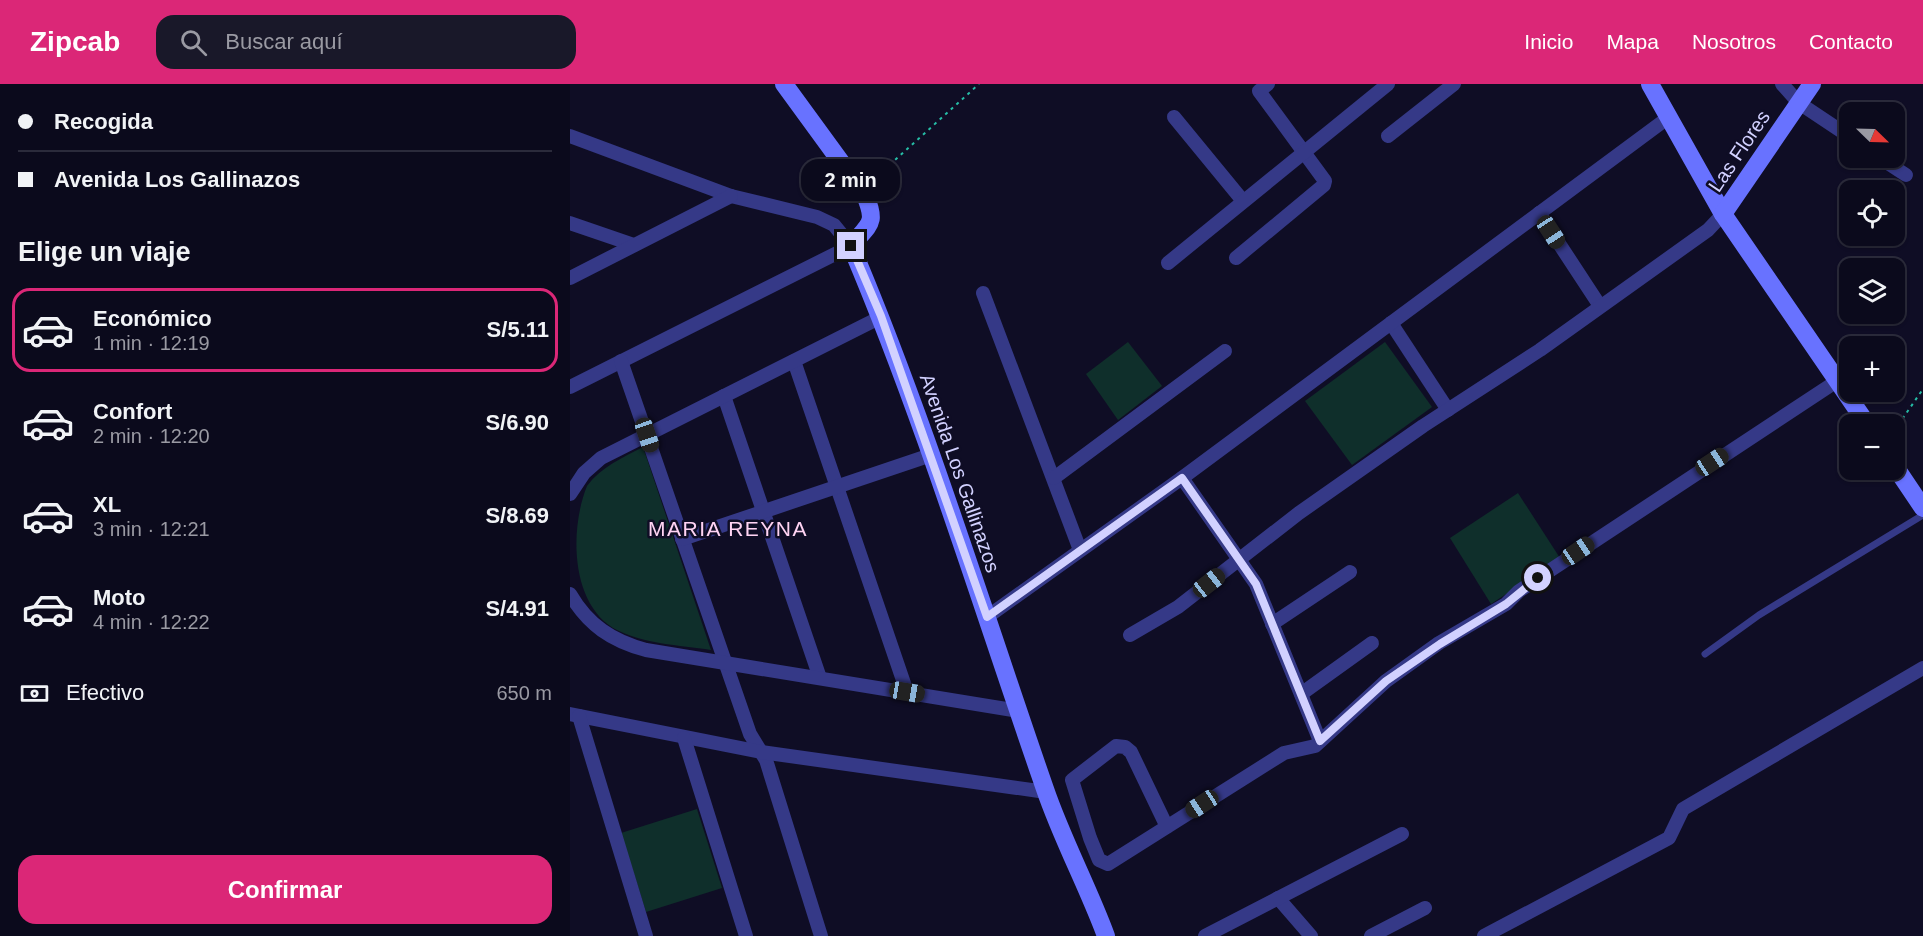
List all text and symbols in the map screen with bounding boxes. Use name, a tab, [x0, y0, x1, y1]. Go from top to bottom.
search box	[156, 15, 576, 69]
text: Zipcab	[30, 26, 120, 57]
icon: search	[177, 26, 210, 59]
text: Buscar aquí	[225, 29, 343, 54]
text: Inicio	[1524, 30, 1573, 53]
text: Mapa	[1606, 30, 1659, 53]
text: Nosotros	[1692, 30, 1776, 53]
text: Contacto	[1809, 30, 1893, 53]
north arrow	[1839, 102, 1905, 168]
map controls	[1839, 102, 1905, 480]
street label: Las Flores	[1704, 106, 1774, 196]
text: Recogida	[54, 109, 153, 134]
callout: 2 min	[802, 159, 900, 201]
text: Avenida Los Gallinazos	[54, 167, 300, 192]
text: 2 min	[824, 169, 877, 191]
button: locate	[1839, 180, 1905, 246]
car	[1534, 212, 1568, 252]
route end	[837, 232, 864, 259]
text: Elige un viaje	[18, 237, 191, 267]
button: layers	[1839, 258, 1905, 324]
icon: car	[21, 303, 75, 357]
text: Económico	[93, 306, 212, 331]
text: S/5.11	[487, 317, 549, 342]
text: 1 min · 12:19	[93, 332, 210, 354]
button: +	[1839, 336, 1905, 402]
street label: Avenida Los Gallinazos	[916, 371, 1004, 575]
icon: car	[21, 396, 75, 450]
text: Confort	[93, 399, 172, 424]
text: S/6.90	[485, 410, 549, 435]
button: −	[1839, 414, 1905, 480]
car	[633, 415, 661, 455]
text: 2 min · 12:20	[93, 425, 210, 447]
car	[1692, 445, 1732, 479]
icon: car	[21, 489, 75, 543]
text: XL	[93, 492, 121, 517]
text: S/8.69	[485, 503, 549, 528]
district label: MARIA REYNA	[648, 517, 808, 540]
text: 3 min · 12:21	[93, 518, 210, 540]
car	[1558, 533, 1598, 569]
route start	[1524, 564, 1551, 591]
car	[1189, 565, 1229, 601]
icon: car	[21, 582, 75, 636]
text: Moto	[93, 585, 146, 610]
text: S/4.91	[485, 596, 549, 621]
text: 4 min · 12:22	[93, 611, 210, 633]
icon: cash	[18, 677, 51, 710]
text: Efectivo	[66, 680, 144, 705]
car	[888, 680, 926, 704]
text: 650 m	[496, 682, 552, 704]
car	[1182, 787, 1222, 821]
button: Confirmar	[18, 855, 552, 924]

